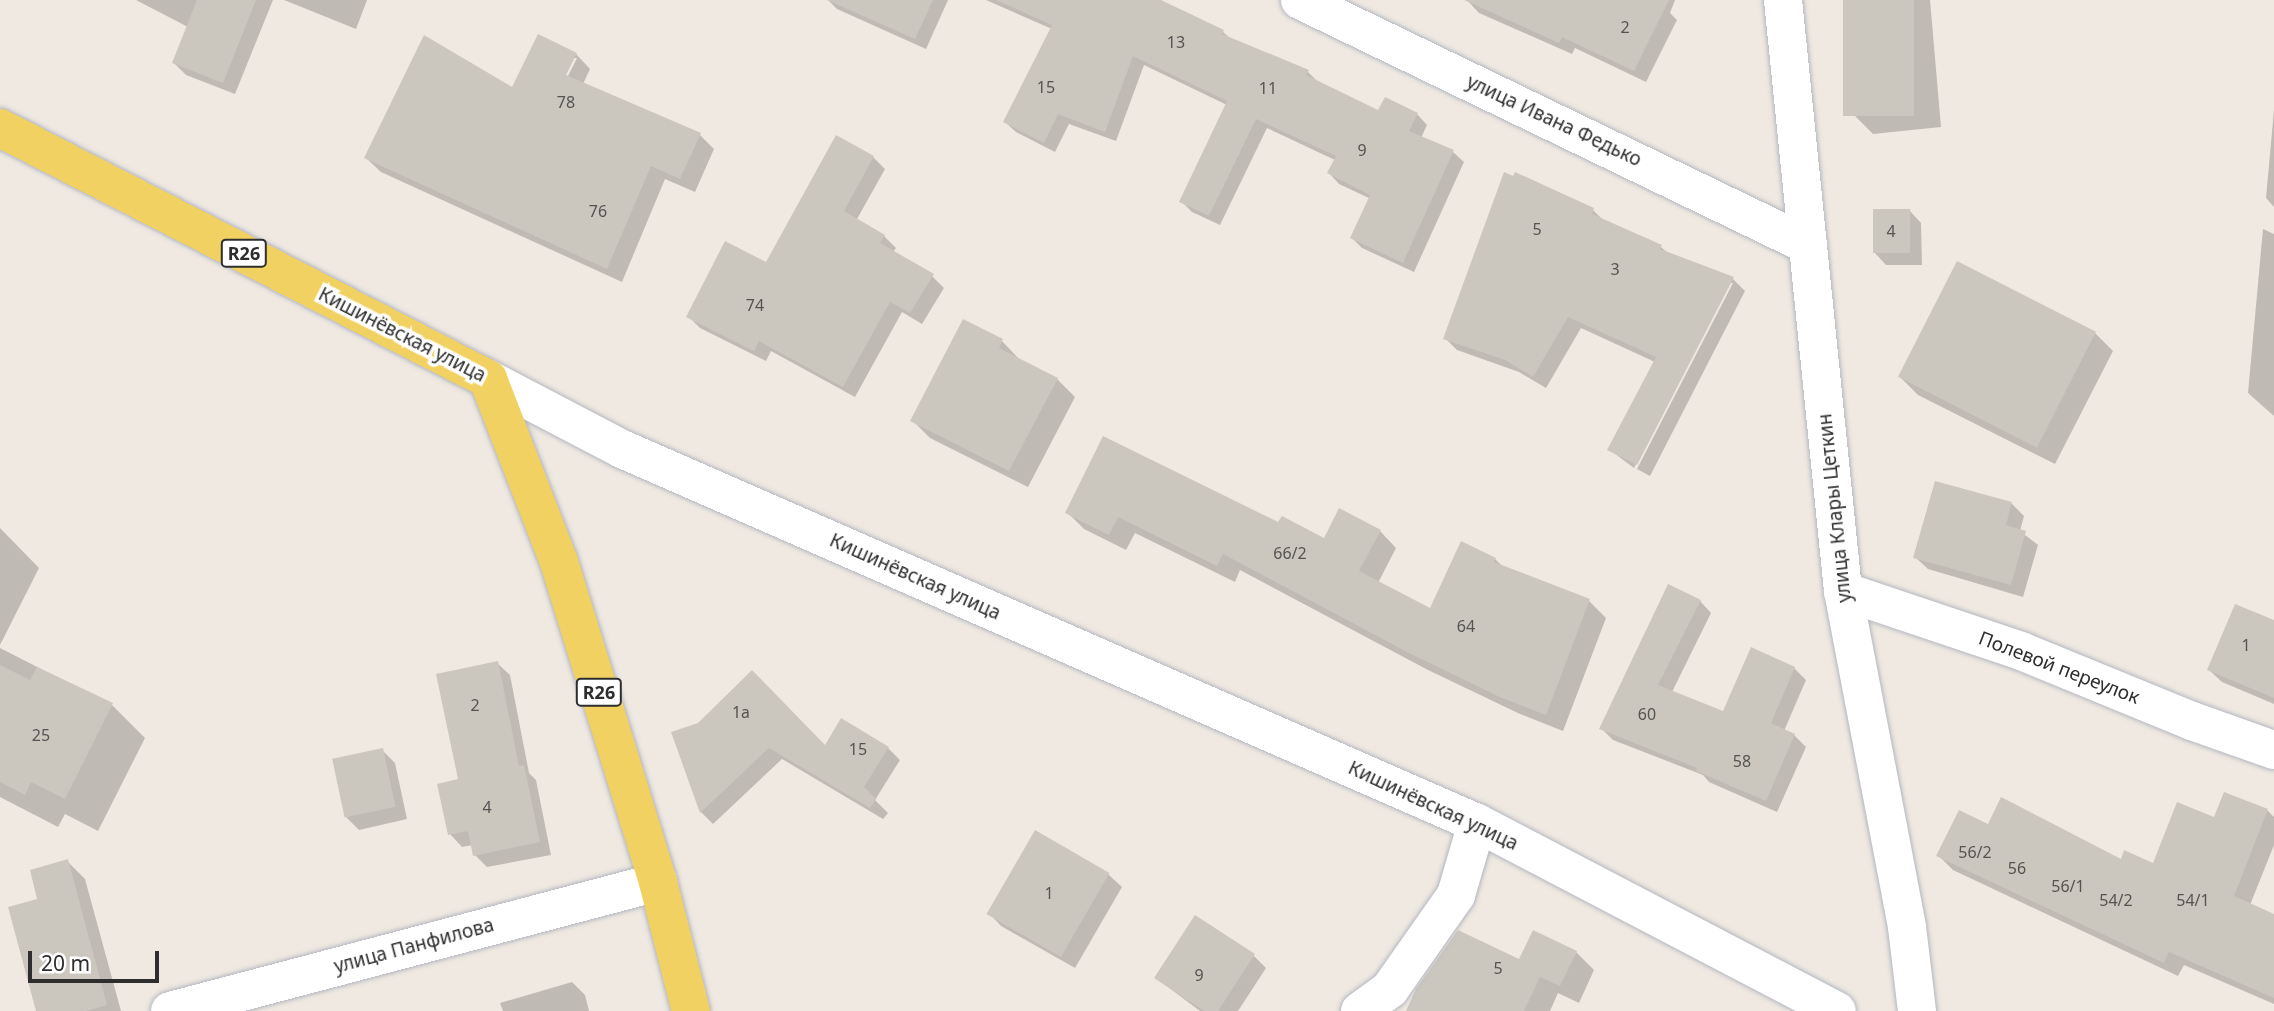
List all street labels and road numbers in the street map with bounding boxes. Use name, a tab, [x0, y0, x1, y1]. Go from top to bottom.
street label: улица Ивана Федько	[1463, 70, 1645, 172]
road number: R26	[219, 239, 268, 268]
street label: Кишинёвская улица	[315, 283, 489, 387]
street label: улица Клары Цеткин	[1814, 412, 1856, 604]
street label: Кишинёвская улица	[826, 529, 1004, 625]
street label: Полевой переулок	[1975, 627, 2143, 709]
road number: R26	[574, 678, 624, 706]
street label: Кишинёвская улица	[1344, 757, 1522, 855]
street label: улица Панфилова	[332, 914, 496, 978]

